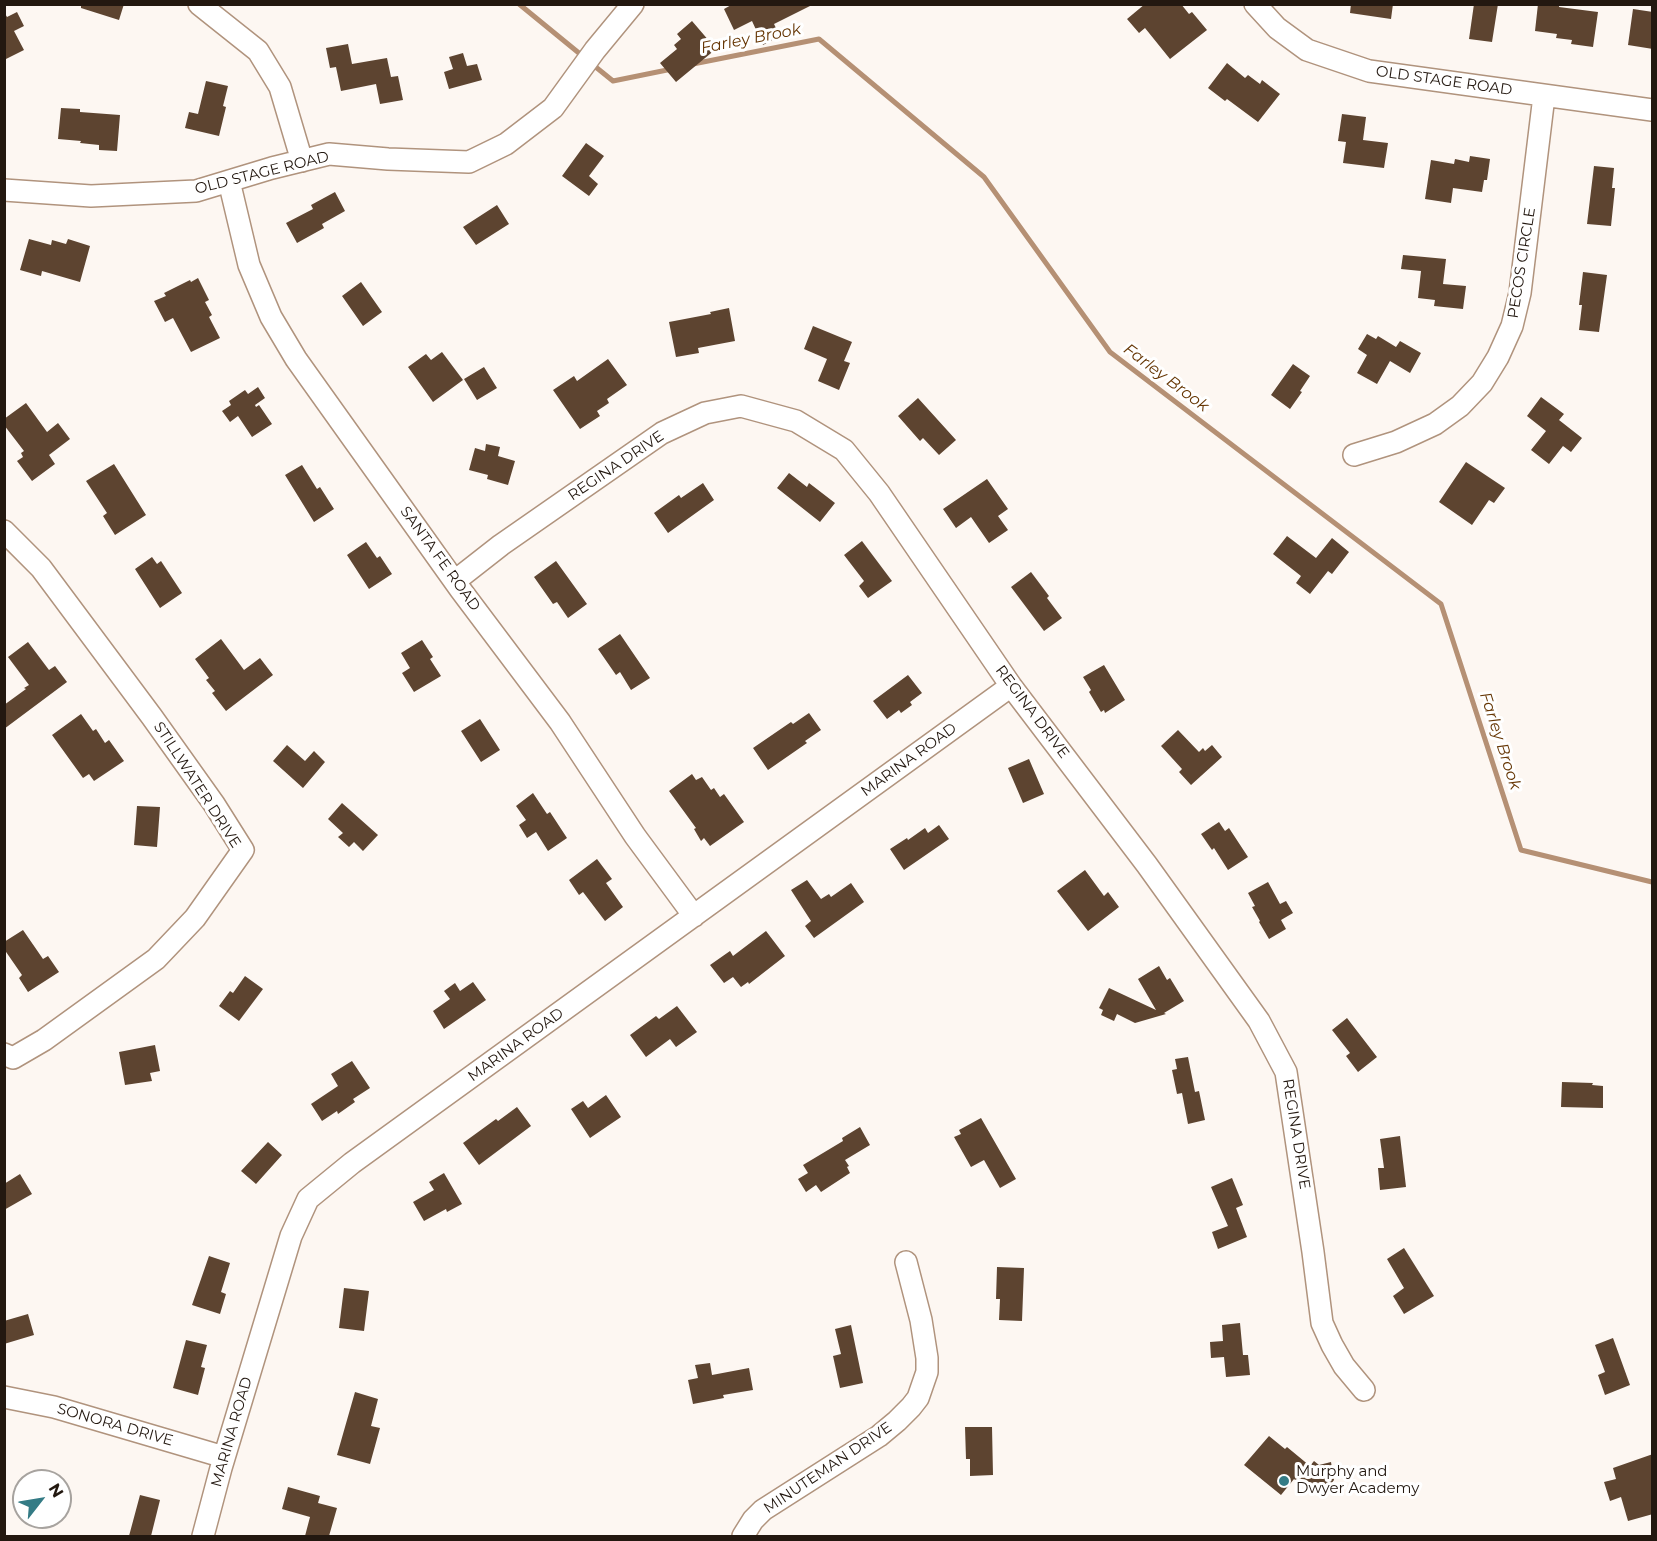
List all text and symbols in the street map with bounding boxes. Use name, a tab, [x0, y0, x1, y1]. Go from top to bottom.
water label: Farley Brook	[699, 20, 803, 58]
street label: OLD STAGE ROAD	[1375, 63, 1513, 99]
street label: OLD STAGE ROAD	[193, 148, 331, 198]
street label: PECOS CIRCLE	[1504, 206, 1540, 320]
water label: Farley Brook	[1120, 340, 1212, 416]
street label: REGINA DRIVE	[565, 427, 667, 505]
street label: SANTA FE ROAD	[396, 503, 484, 615]
street label: REGINA DRIVE	[991, 662, 1073, 762]
water label: Farley Brook	[1475, 690, 1525, 792]
street label: STILLWATER DRIVE	[150, 719, 244, 851]
street label: MARINA ROAD	[858, 719, 960, 801]
street label: MARINA ROAD	[465, 1004, 567, 1086]
street label: REGINA DRIVE	[1278, 1077, 1314, 1191]
street label: MARINA ROAD	[208, 1375, 256, 1489]
street label: SONORA DRIVE	[55, 1400, 175, 1450]
street label: MINUTEMAN DRIVE	[761, 1418, 895, 1518]
place label: Murphy and Dwyer Academy	[1296, 1463, 1419, 1498]
north arrow	[12, 1469, 72, 1529]
marker: Murphy and Dwyer Academy	[1277, 1474, 1291, 1488]
text: N	[45, 1480, 68, 1501]

